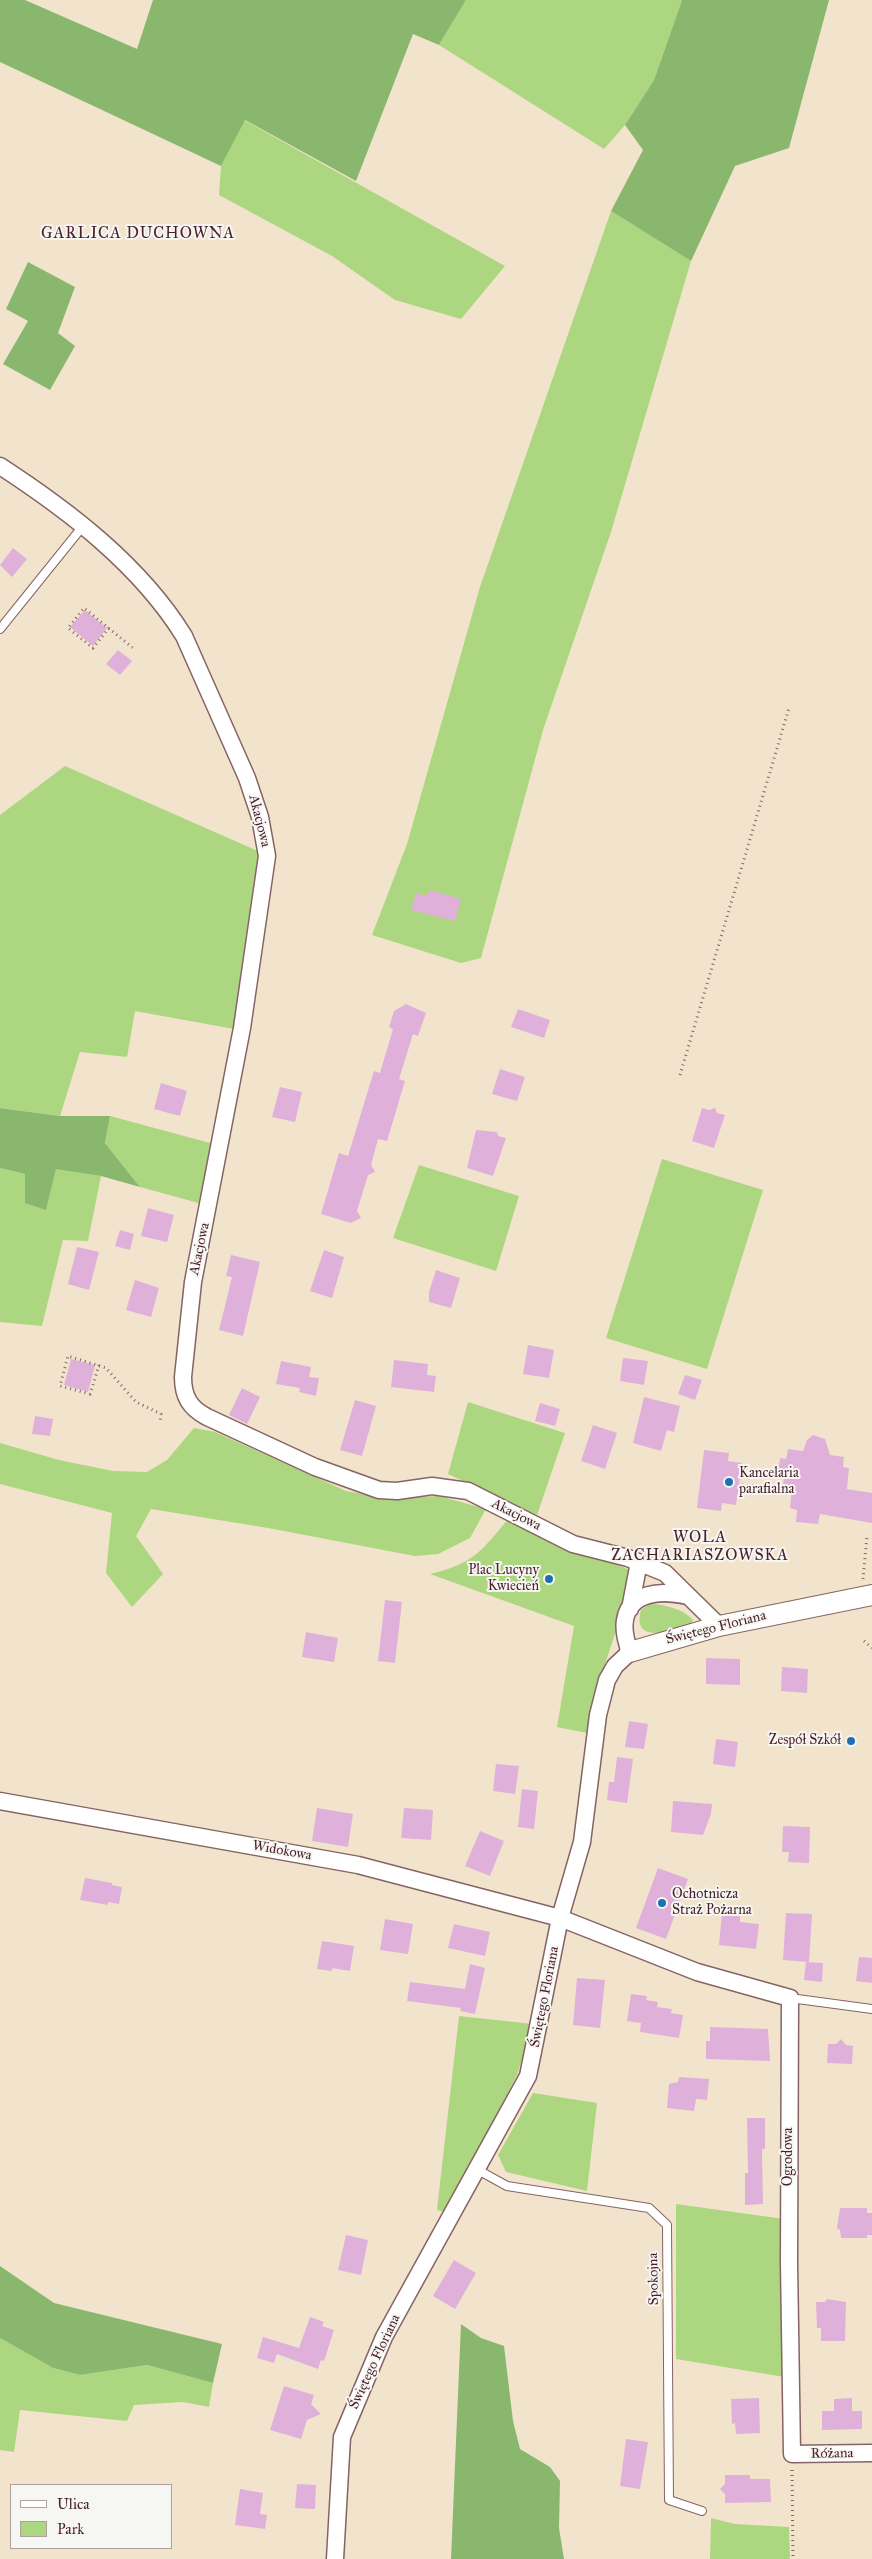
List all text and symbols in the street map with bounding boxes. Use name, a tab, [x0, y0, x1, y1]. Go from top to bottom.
district label: GARLICA DUCHOWNA	[39, 224, 237, 244]
street label: Akacjowa	[244, 793, 274, 849]
street label: Akacjowa	[186, 1221, 214, 1277]
place label: Kancelaria parafialna	[739, 1466, 799, 1498]
marker: Kancelaria parafialna	[723, 1476, 735, 1488]
street label: Akacjowa	[488, 1495, 544, 1535]
district label: WOLA ZACHARIASZOWSKA	[609, 1528, 791, 1566]
place label: Plac Lucyny Kwiecień	[468, 1563, 539, 1595]
marker: Plac Lucyny Kwiecień	[543, 1573, 555, 1585]
street label: Świętego Floriana	[664, 1607, 768, 1649]
place label: Zespół Szkół	[769, 1733, 841, 1749]
marker: Zespół Szkół	[845, 1735, 857, 1747]
street label: Widokowa	[251, 1838, 313, 1864]
place label: Ochotnicza Straż Pożarna	[672, 1887, 752, 1920]
marker: Ochotnicza Straż Pożarna	[656, 1897, 668, 1909]
street label: Świętego Floriana	[527, 1945, 563, 2049]
street label: Ogrodowa	[781, 2128, 797, 2186]
street label: Spokojna	[645, 2253, 663, 2305]
street label: Świętego Floriana	[346, 2312, 404, 2412]
street label: Różana	[810, 2445, 854, 2463]
legend	[10, 2484, 172, 2549]
text: Ulica	[57, 2495, 90, 2513]
text: Park	[57, 2520, 84, 2538]

